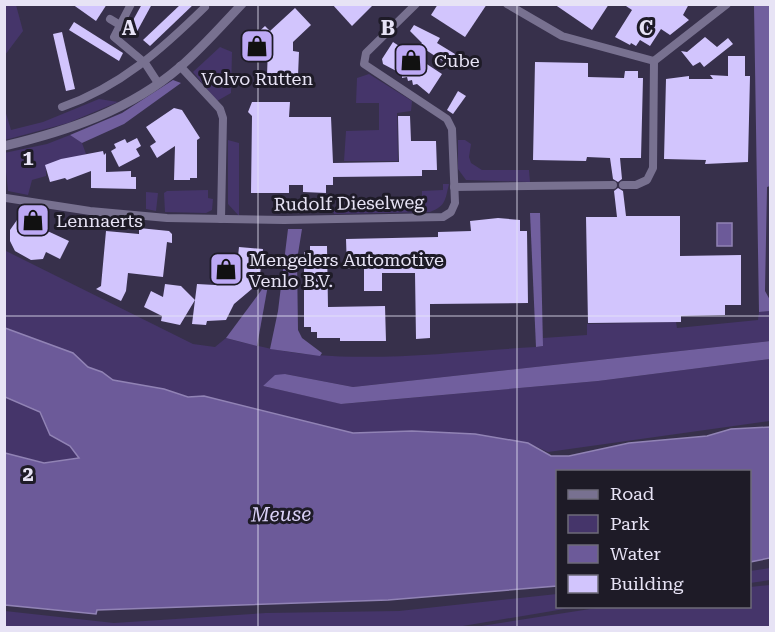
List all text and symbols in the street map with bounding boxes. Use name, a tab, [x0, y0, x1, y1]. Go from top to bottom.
text: A	[122, 16, 137, 40]
text: B	[381, 16, 395, 40]
text: C	[639, 16, 653, 40]
shop icon: Volvo Rutten	[239, 28, 275, 64]
shop icon: Cube	[393, 42, 429, 78]
place label: Cube	[434, 50, 480, 71]
place label: Volvo Rutten	[201, 68, 313, 89]
text: 1	[22, 146, 34, 170]
street label: Rudolf Dieselweg	[273, 191, 425, 215]
shop icon: Lennaerts	[15, 202, 51, 238]
place label: Lennaerts	[56, 210, 143, 231]
place label: Mengelers Automotive Venlo B.V.	[249, 249, 444, 291]
shop icon: Mengelers Automotive Venlo B.V.	[208, 251, 244, 287]
text: 2	[22, 462, 34, 486]
legend	[556, 470, 751, 608]
text: Road	[610, 483, 655, 504]
water label: Meuse	[250, 501, 311, 527]
text: Park	[610, 513, 650, 534]
text: Water	[610, 543, 661, 564]
text: Building	[610, 573, 684, 594]

